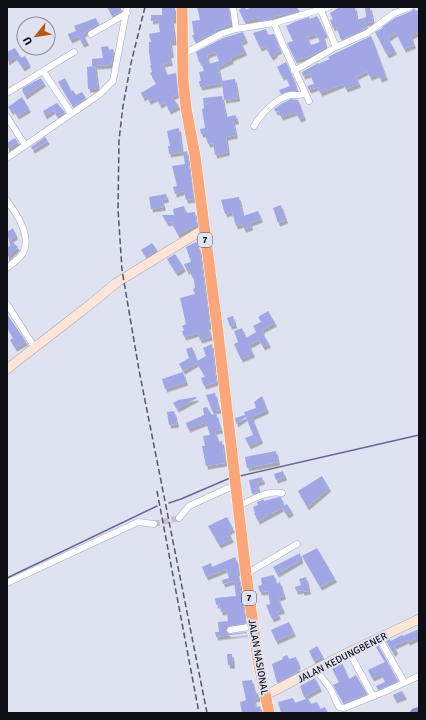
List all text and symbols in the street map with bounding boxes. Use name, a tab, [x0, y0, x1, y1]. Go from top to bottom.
north arrow	[16, 16, 56, 56]
text: U	[20, 34, 35, 47]
road number: 7	[198, 233, 212, 247]
road number: 7	[242, 591, 256, 605]
street label: JALAN NASIONAL	[245, 618, 271, 696]
street label: JALAN KEDUNGBENER	[296, 630, 389, 686]

